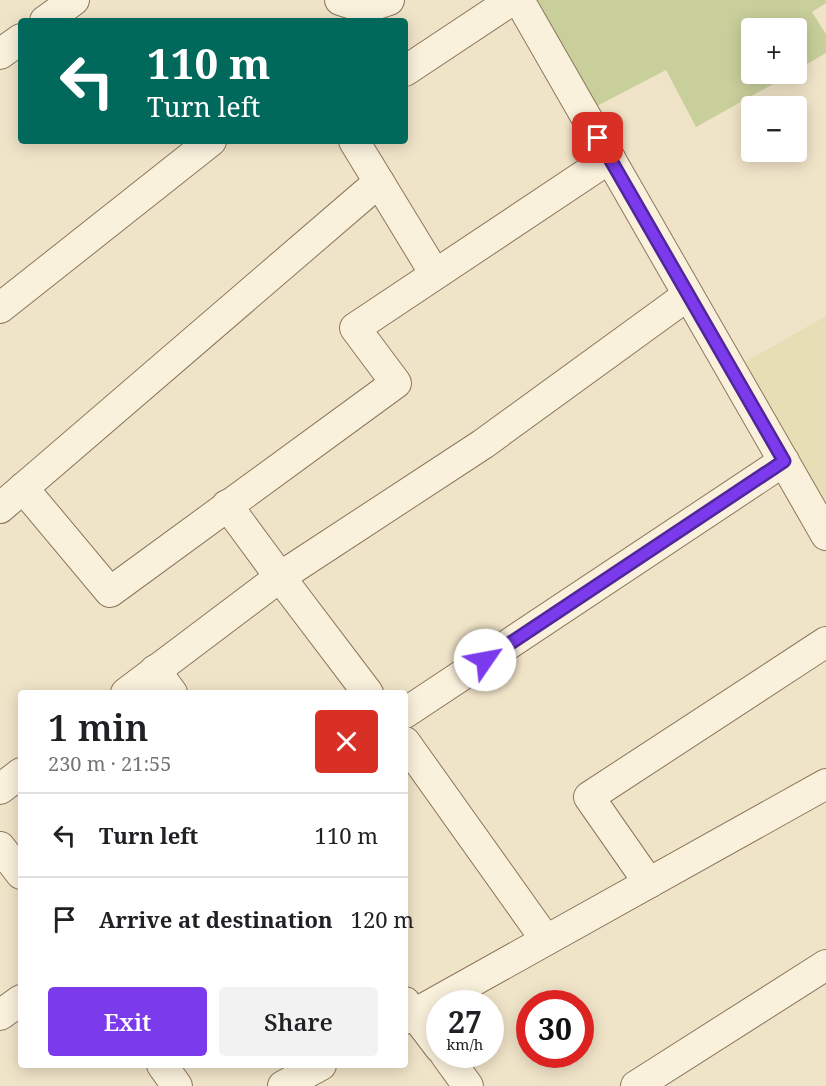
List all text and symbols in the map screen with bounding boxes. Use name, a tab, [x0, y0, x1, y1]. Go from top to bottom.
map controls	[741, 18, 807, 162]
button: +	[741, 18, 807, 84]
text: 110 m	[147, 34, 271, 91]
icon: left	[48, 42, 126, 120]
text: Turn left	[147, 88, 260, 125]
button: −	[741, 96, 807, 162]
pin	[572, 112, 623, 163]
icon: arrive	[581, 121, 614, 154]
position arrow	[453, 628, 517, 692]
text: 1 min	[48, 703, 149, 752]
button: close	[315, 710, 378, 773]
text: 230 m · 21:55	[48, 750, 171, 777]
icon: left	[48, 819, 81, 852]
text: Turn left	[99, 820, 198, 850]
text: 110 m	[315, 820, 378, 850]
icon: arrive	[48, 903, 81, 936]
text: Arrive at destination	[99, 904, 333, 934]
text: 120 m	[351, 904, 414, 934]
button: Exit	[48, 987, 207, 1056]
button: Share	[219, 987, 378, 1056]
speed limit sign: 30	[516, 990, 594, 1068]
text: 27	[448, 1001, 482, 1042]
text: km/h	[447, 1034, 483, 1054]

